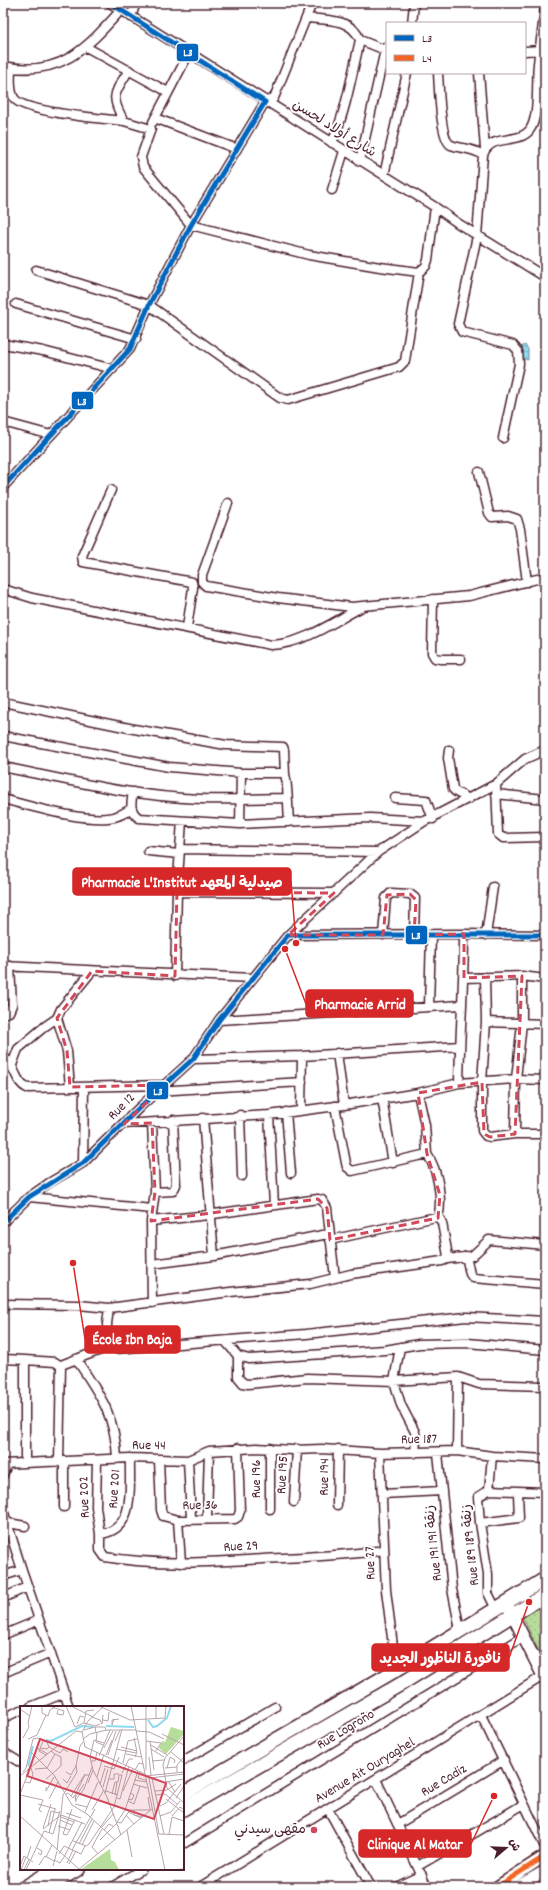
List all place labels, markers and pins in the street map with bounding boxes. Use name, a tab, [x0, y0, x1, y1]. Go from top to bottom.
callout: Pharmacie L'Institut صيدلية المعهد	[73, 868, 291, 895]
callout: Pharmacie Arrid	[306, 990, 413, 1017]
callout: École Ibn Baja	[85, 1326, 180, 1353]
callout: نافورة الناظور الجديد	[372, 1644, 509, 1671]
place label: مقهى سيدني	[234, 1820, 306, 1841]
marker: مقهى سيدني	[309, 1825, 319, 1835]
callout: Clinique Al Matar	[359, 1830, 471, 1857]

